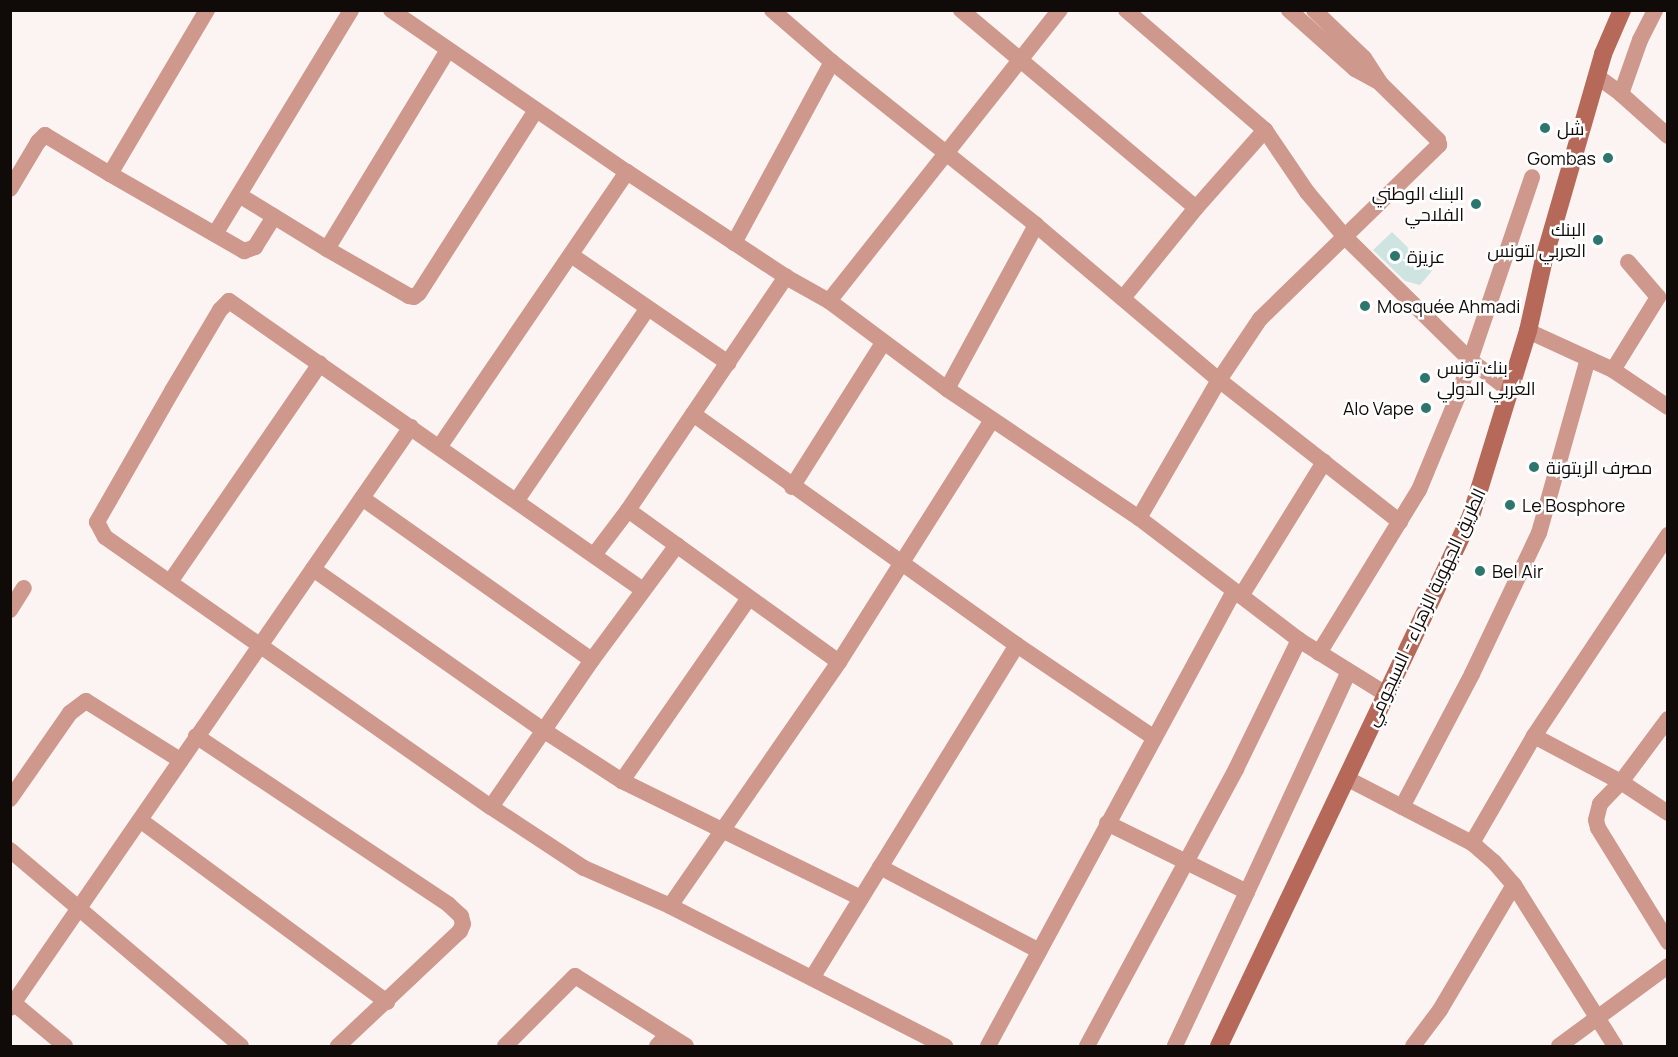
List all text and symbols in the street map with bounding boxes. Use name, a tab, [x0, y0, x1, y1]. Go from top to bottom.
place label: شل	[1557, 117, 1584, 139]
marker: شل	[1538, 121, 1552, 135]
place label: Gombas	[1527, 147, 1596, 169]
marker: Gombas	[1601, 151, 1615, 165]
place label: البنك الوطني الفلاحي	[1372, 183, 1464, 226]
marker: البنك الوطني الفلاحي	[1469, 197, 1483, 211]
place label: البنك العربي لتونس	[1487, 219, 1586, 262]
marker: البنك العربي لتونس	[1591, 233, 1605, 247]
place label: عزيزة	[1407, 245, 1445, 267]
marker: عزيزة	[1388, 249, 1402, 263]
place label: Mosquée Ahmadi	[1377, 295, 1520, 317]
marker: Mosquée Ahmadi	[1358, 299, 1372, 313]
place label: بنك تونس العربي الدولي	[1437, 357, 1536, 400]
marker: بنك تونس العربي الدولي	[1418, 371, 1432, 385]
place label: Alo Vape	[1343, 397, 1414, 419]
marker: Alo Vape	[1419, 401, 1433, 415]
place label: مصرف الزيتونة	[1546, 456, 1652, 478]
marker: مصرف الزيتونة	[1527, 460, 1541, 474]
street label: الطريق الجهوية الزهراء - السيجومي	[1360, 485, 1490, 729]
place label: Le Bosphore	[1522, 494, 1625, 516]
marker: Le Bosphore	[1503, 498, 1517, 512]
place label: Bel Air	[1492, 560, 1543, 582]
marker: Bel Air	[1473, 564, 1487, 578]

